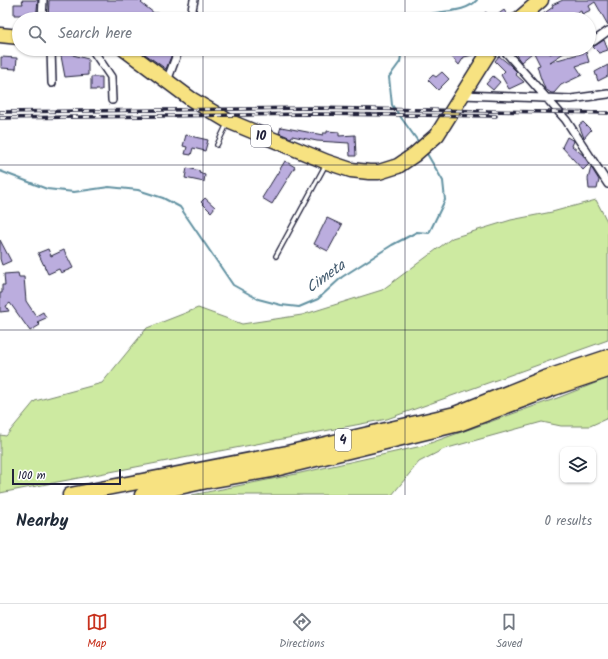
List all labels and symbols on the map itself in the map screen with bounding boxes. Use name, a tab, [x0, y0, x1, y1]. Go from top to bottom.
road number: 10	[251, 125, 271, 147]
water label: Cimeta	[301, 254, 352, 300]
road number: 4	[335, 429, 351, 451]
scale bar	[12, 467, 121, 486]

